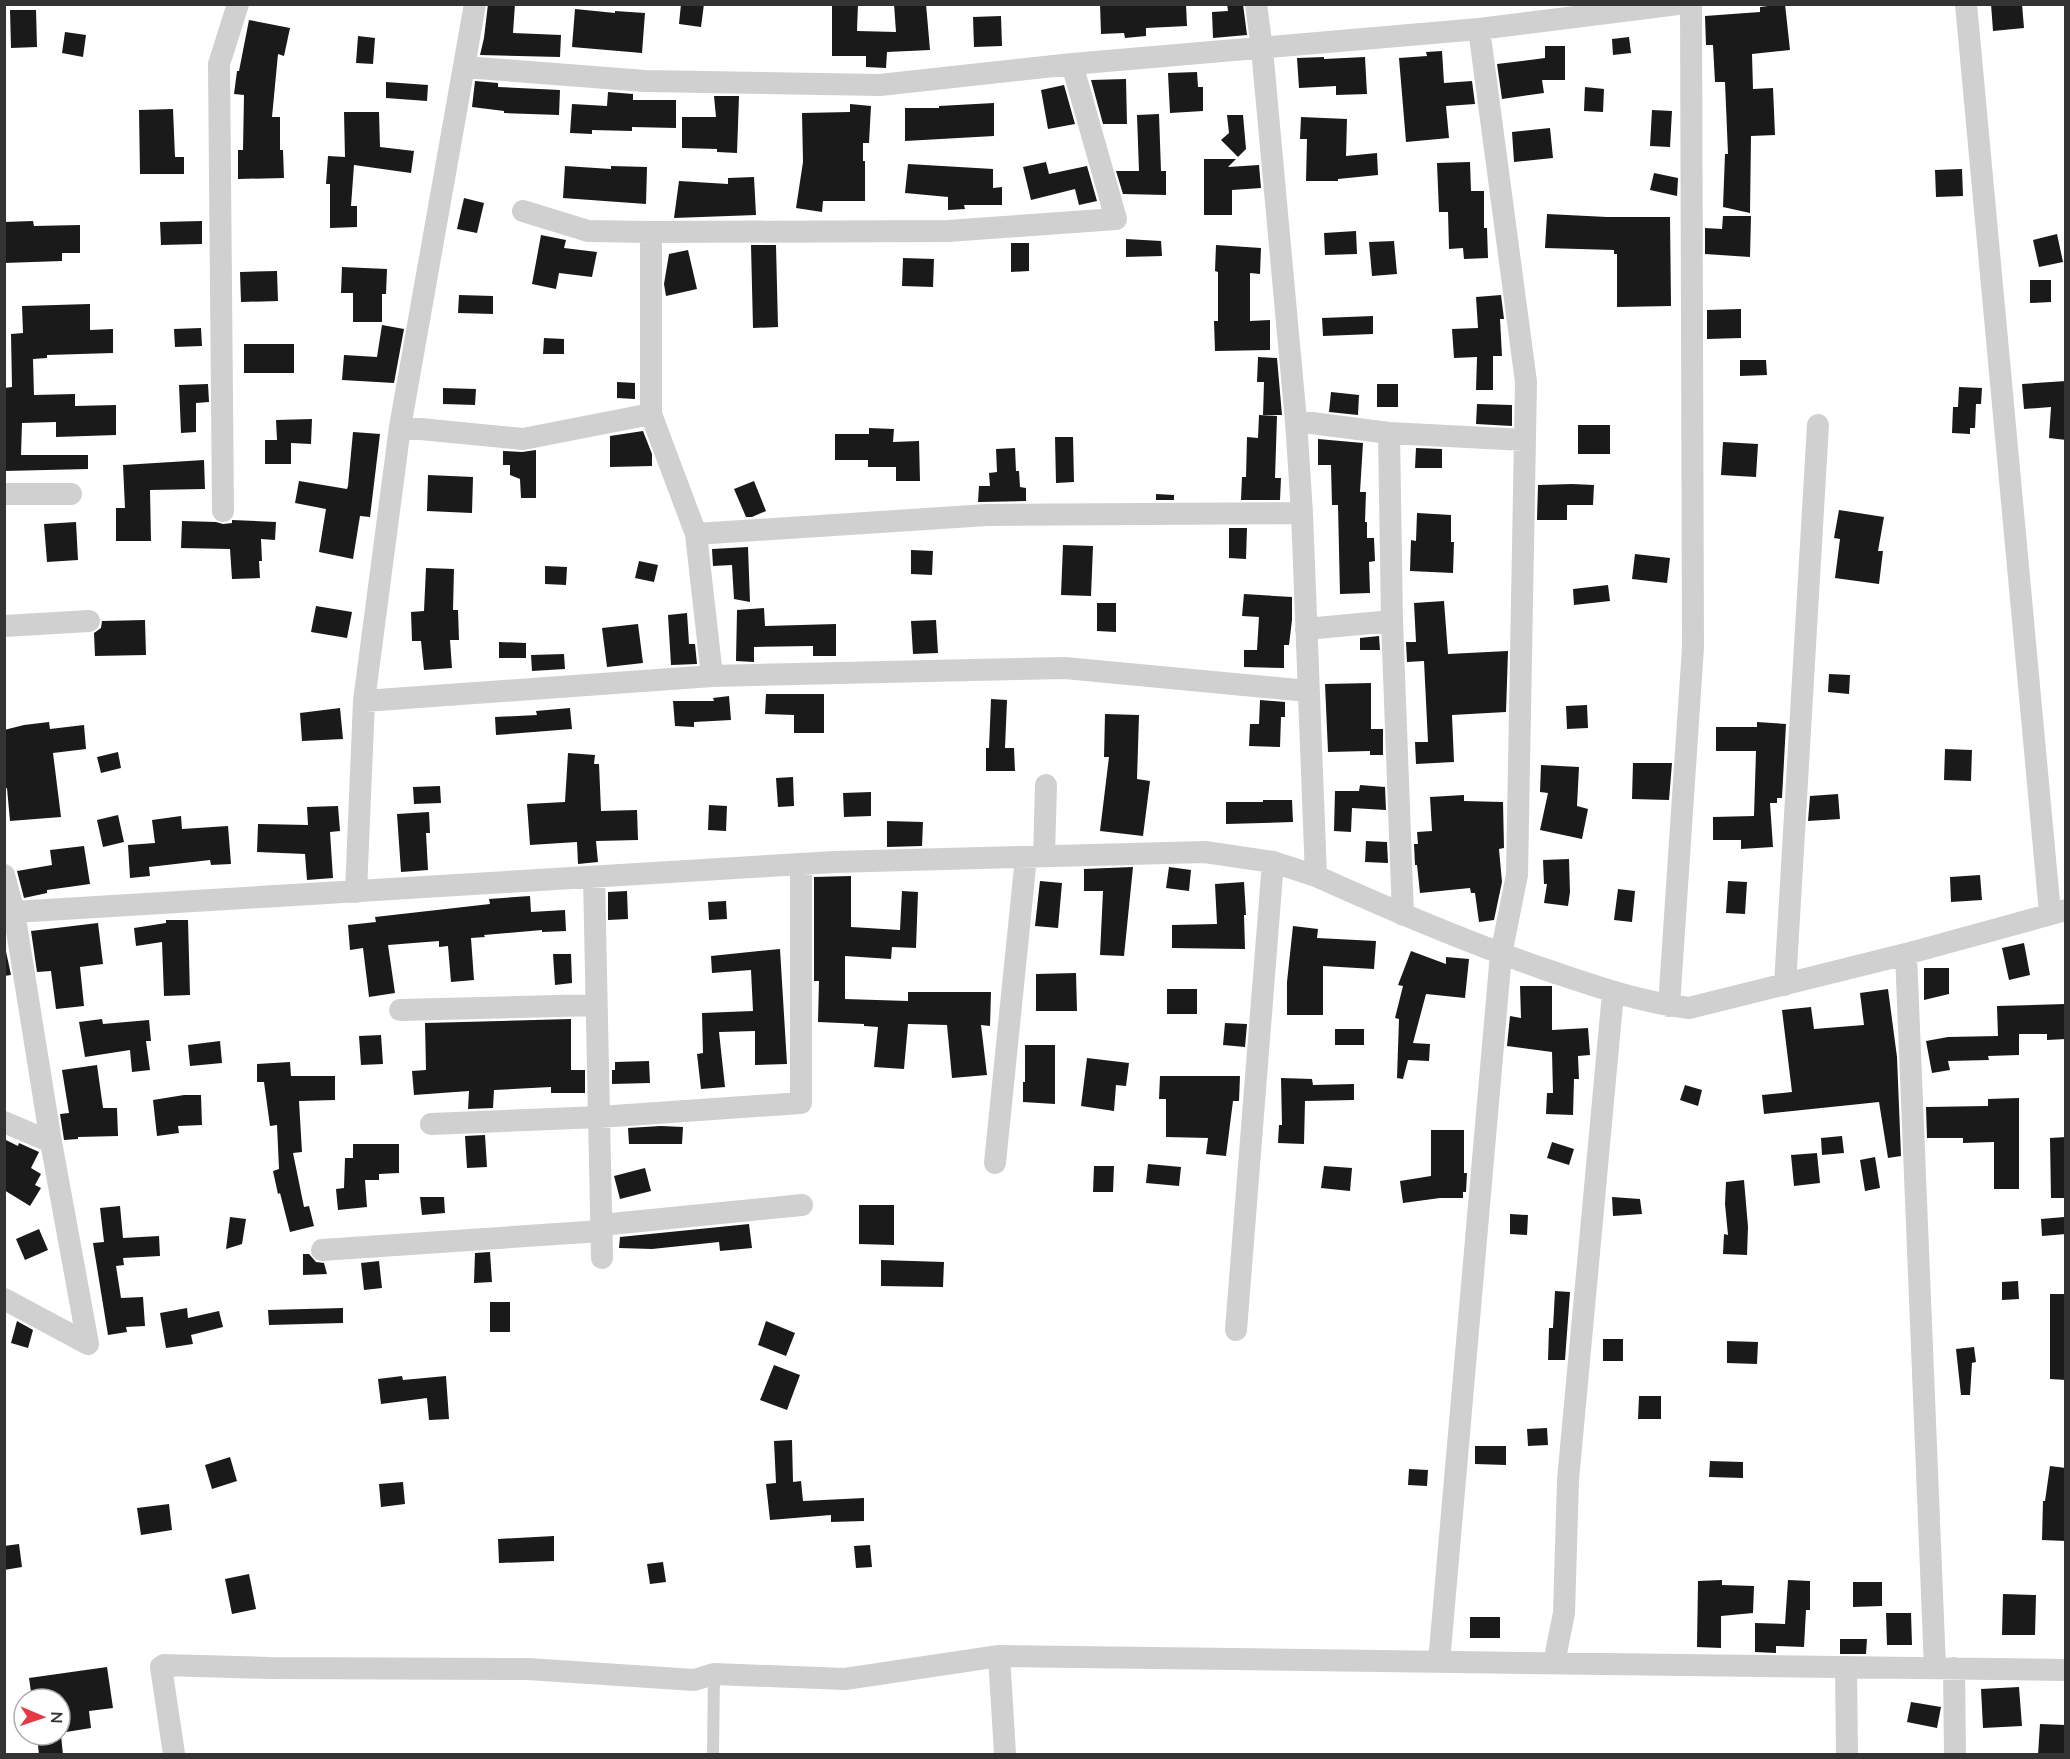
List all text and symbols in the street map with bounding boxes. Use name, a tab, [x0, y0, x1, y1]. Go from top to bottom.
north arrow	[12, 1687, 72, 1747]
text: N	[47, 1711, 67, 1724]

